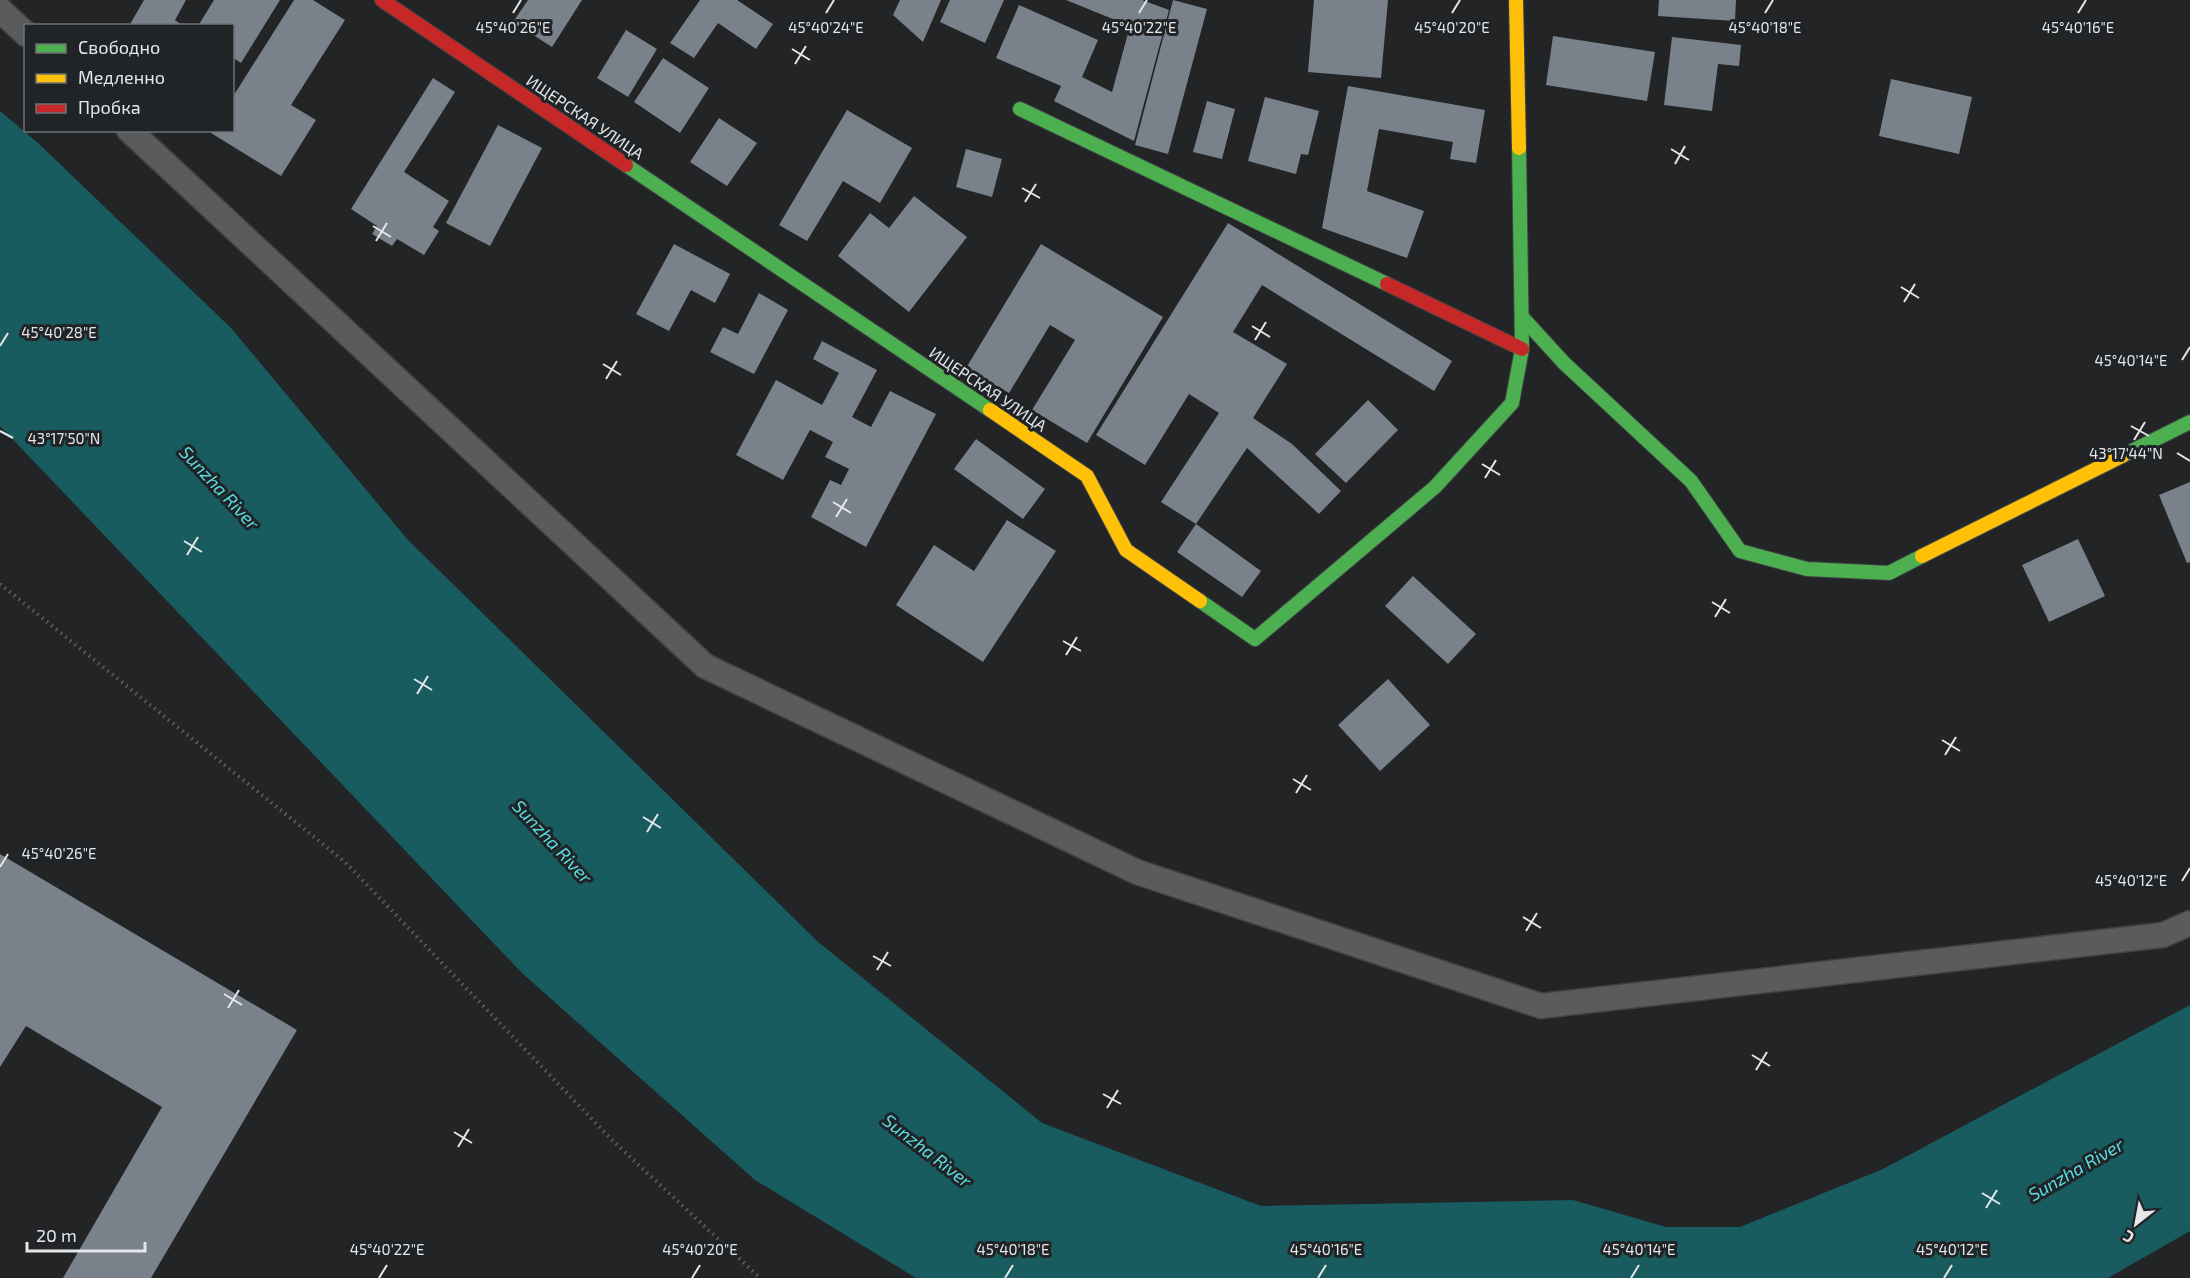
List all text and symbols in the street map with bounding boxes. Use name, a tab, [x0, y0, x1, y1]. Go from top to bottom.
text: 45°40'26"E	[476, 18, 550, 36]
text: 45°40'24"E	[788, 18, 864, 36]
text: 45°40'22"E	[1102, 18, 1176, 36]
text: 45°40'20"E	[1414, 18, 1490, 36]
text: 45°40'18"E	[1729, 18, 1801, 36]
text: 45°40'16"E	[2042, 18, 2114, 36]
legend	[24, 24, 234, 132]
text: Свободно	[78, 36, 160, 58]
text: Медленно	[78, 66, 165, 88]
street label: ИЩЕРСКАЯ УЛИЦА	[523, 70, 648, 163]
text: Пробка	[78, 96, 141, 118]
text: 45°40'28"E	[21, 323, 97, 341]
street label: ИЩЕРСКАЯ УЛИЦА	[926, 342, 1051, 435]
text: 45°40'14"E	[2095, 351, 2167, 369]
text: 43°17'50"N	[28, 429, 100, 447]
water label: Sunzha River	[175, 441, 265, 534]
text: 43°17'44"N	[2089, 444, 2163, 462]
water label: Sunzha River	[508, 795, 598, 888]
text: 45°40'26"E	[22, 844, 96, 862]
text: 45°40'12"E	[2095, 871, 2167, 889]
water label: Sunzha River	[879, 1109, 977, 1192]
water label: Sunzha River	[2024, 1133, 2128, 1205]
north arrow	[2106, 1194, 2166, 1254]
scale bar	[27, 1215, 146, 1253]
text: 20 m	[36, 1224, 77, 1246]
text: С	[2119, 1227, 2137, 1248]
text: 45°40'22"E	[350, 1240, 424, 1258]
text: 45°40'20"E	[662, 1240, 738, 1258]
text: 45°40'18"E	[977, 1240, 1049, 1258]
text: 45°40'16"E	[1290, 1240, 1362, 1258]
text: 45°40'14"E	[1603, 1240, 1675, 1258]
text: 45°40'12"E	[1916, 1240, 1988, 1258]

